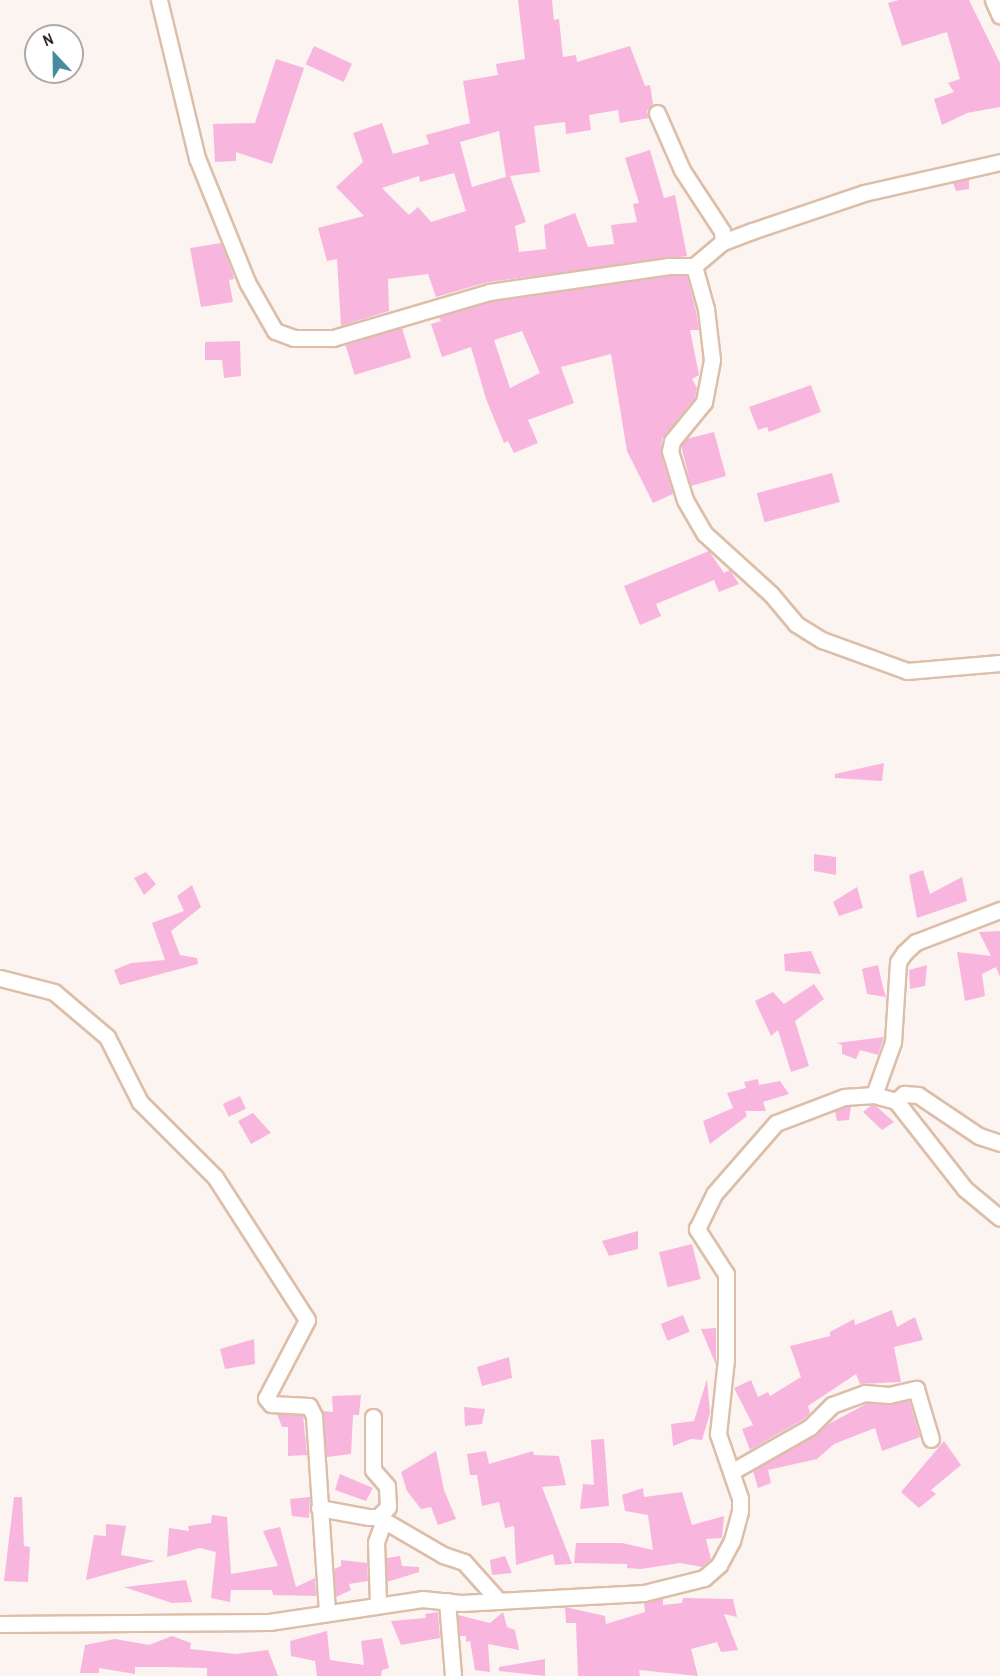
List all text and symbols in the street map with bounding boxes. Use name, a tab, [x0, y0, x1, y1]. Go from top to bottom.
north arrow	[24, 24, 84, 84]
text: N	[39, 27, 57, 51]

